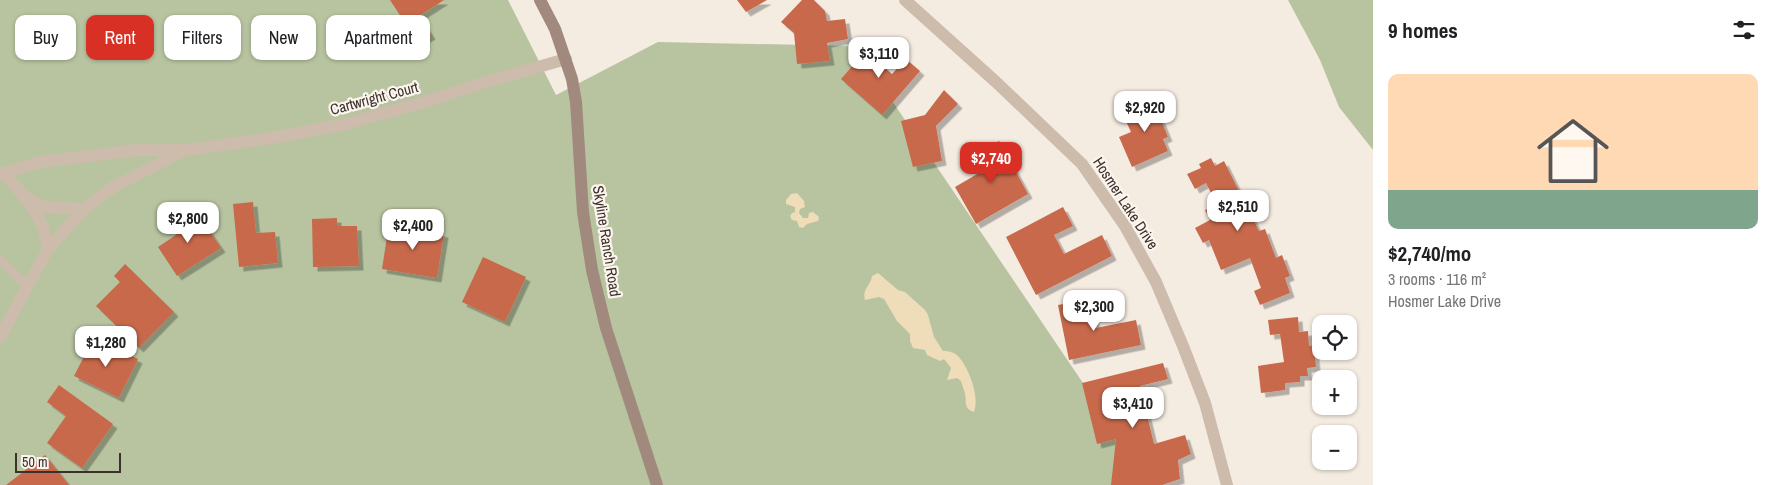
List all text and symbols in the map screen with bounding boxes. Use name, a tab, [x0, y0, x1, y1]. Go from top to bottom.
chip: Buy	[15, 15, 76, 60]
chip: Rent	[86, 15, 154, 60]
chip: Filters	[164, 15, 241, 60]
chip: New	[251, 15, 316, 60]
chip: Apartment	[326, 15, 430, 60]
text: 9 homes	[1388, 16, 1458, 45]
icon: filters	[1730, 16, 1758, 44]
pin: $3,110	[838, 36, 920, 79]
text: $3,110	[859, 42, 899, 64]
street label: Cartwright Court	[328, 76, 421, 120]
pin: $2,920	[1104, 90, 1186, 133]
text: $2,920	[1125, 96, 1165, 118]
icon: home	[1528, 106, 1618, 196]
pin: $2,740	[950, 142, 1032, 184]
text: $2,740	[971, 147, 1011, 169]
street label: Hosmer Lake Drive	[1088, 153, 1164, 253]
street label: Skyline Ranch Road	[588, 184, 626, 298]
pin: $2,510	[1197, 190, 1279, 232]
text: $2,510	[1218, 195, 1258, 217]
pin: $2,800	[147, 202, 229, 244]
text: $2,800	[168, 207, 208, 229]
pin: $2,400	[372, 208, 454, 251]
text: $2,400	[393, 214, 433, 236]
text: $2,740/mo	[1388, 239, 1471, 268]
text: 3 rooms · 116 m²	[1388, 268, 1486, 290]
pin: $2,300	[1053, 290, 1135, 332]
text: Hosmer Lake Drive	[1388, 290, 1501, 312]
text: $2,300	[1074, 295, 1114, 317]
map controls	[1312, 315, 1357, 470]
button: locate	[1312, 315, 1357, 360]
pin: $1,280	[65, 326, 147, 368]
text: $1,280	[86, 331, 126, 353]
button: +	[1312, 370, 1357, 415]
pin: $3,410	[1092, 386, 1174, 429]
text: $3,410	[1113, 392, 1153, 414]
button: −	[1312, 425, 1357, 470]
scale bar	[15, 450, 121, 473]
text: 50 m	[22, 453, 48, 471]

